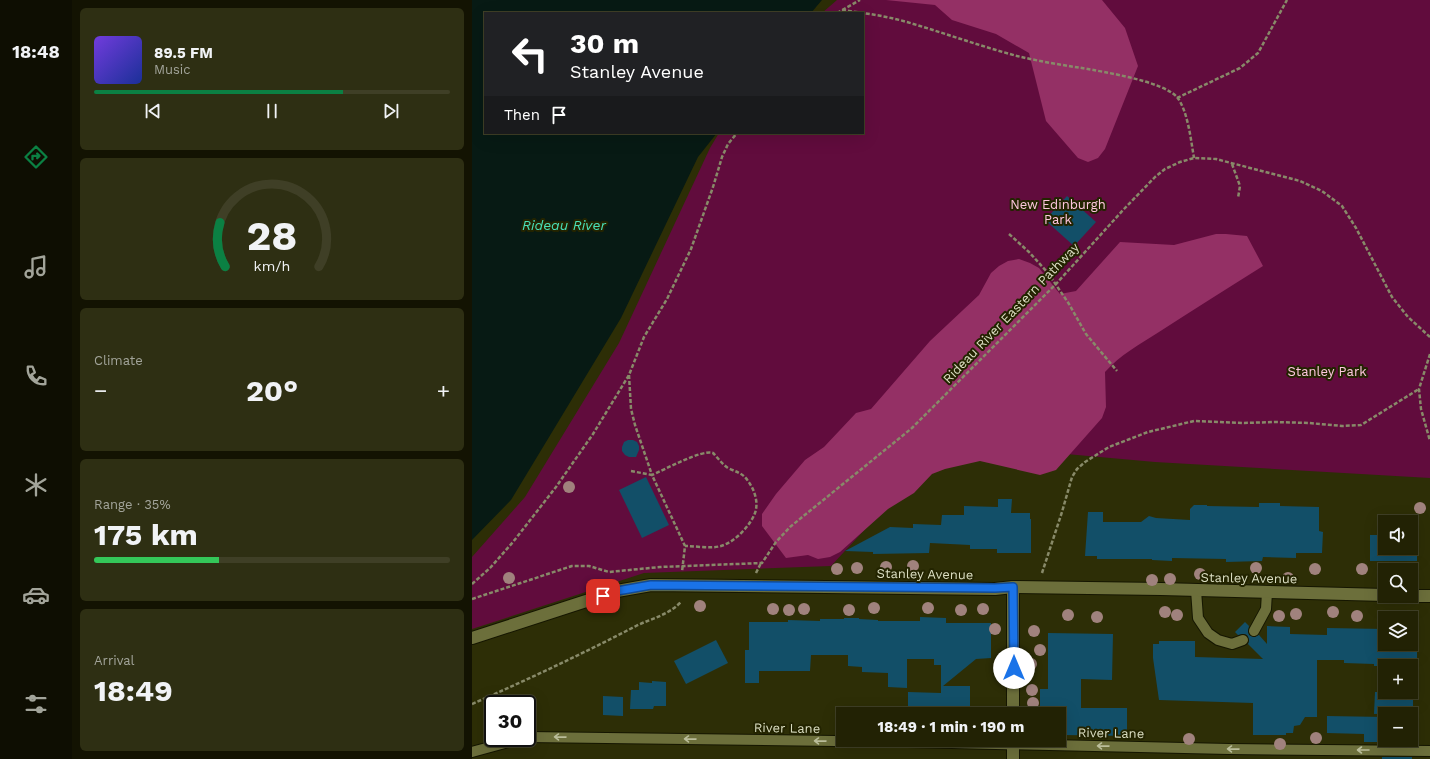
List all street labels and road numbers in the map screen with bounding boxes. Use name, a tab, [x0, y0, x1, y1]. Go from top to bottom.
street label: Rideau River Eastern Pathway	[940, 239, 1082, 386]
street label: Stanley Avenue	[877, 566, 973, 582]
street label: Stanley Avenue	[1201, 570, 1297, 586]
street label: River Lane	[754, 720, 820, 736]
street label: River Lane	[1078, 725, 1144, 741]

